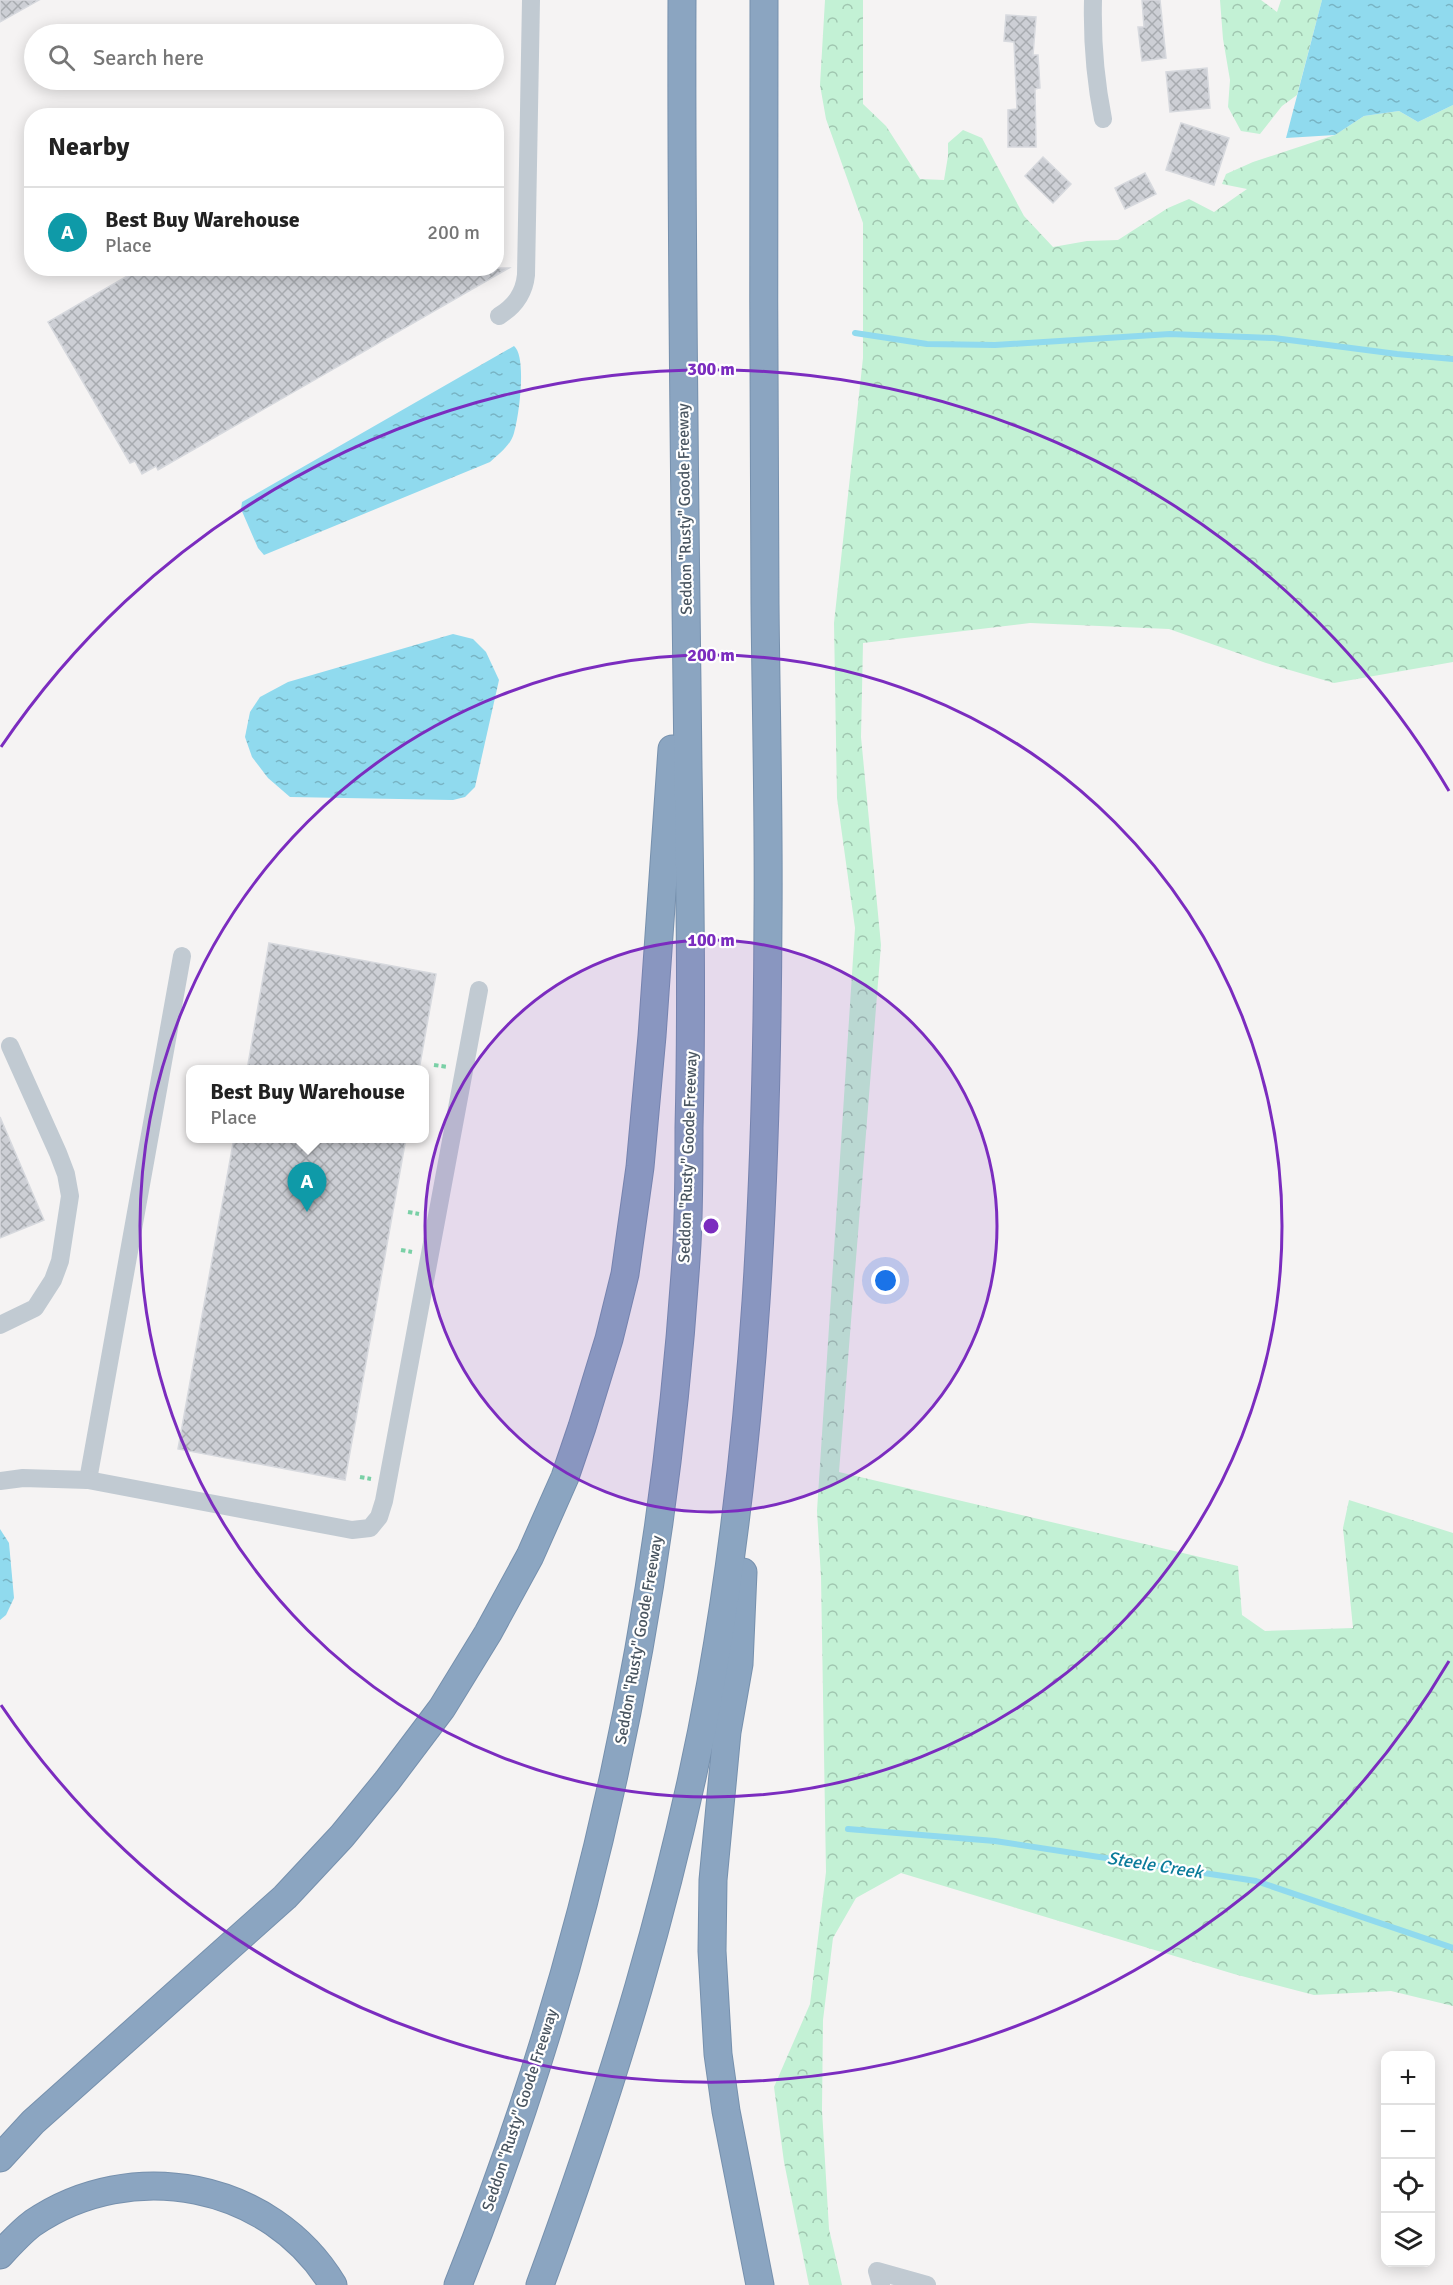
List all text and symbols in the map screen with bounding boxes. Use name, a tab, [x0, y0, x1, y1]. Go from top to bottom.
search box	[24, 24, 504, 90]
icon: search	[45, 41, 78, 74]
text: Search here	[93, 44, 204, 71]
text: Nearby	[48, 131, 129, 163]
text: Best Buy Warehouse	[105, 206, 300, 233]
text: A	[61, 220, 74, 245]
text: 200 m	[427, 220, 480, 245]
text: Place	[105, 233, 152, 258]
text: 300 m	[687, 358, 735, 380]
street label: Seddon "Rusty" Goode Freeway	[673, 403, 697, 615]
text: 200 m	[687, 644, 735, 666]
text: 100 m	[687, 929, 735, 951]
street label: Seddon "Rusty" Goode Freeway	[674, 1050, 702, 1263]
popup	[186, 1065, 429, 1143]
text: Best Buy Warehouse	[210, 1078, 405, 1105]
text: Place	[210, 1105, 257, 1130]
pin: A	[288, 1162, 326, 1212]
centre of rings	[701, 1216, 721, 1236]
your location	[871, 1266, 900, 1295]
street label: Seddon "Rusty" Goode Freeway	[611, 1534, 667, 1746]
water label: Steele Creek	[1106, 1847, 1206, 1884]
street label: Seddon "Rusty" Goode Freeway	[478, 2006, 562, 2214]
map controls	[1381, 2051, 1435, 2267]
button: +	[1381, 2051, 1435, 2105]
button: −	[1381, 2105, 1435, 2159]
button: locate	[1381, 2159, 1435, 2213]
button: layers	[1381, 2213, 1435, 2267]

